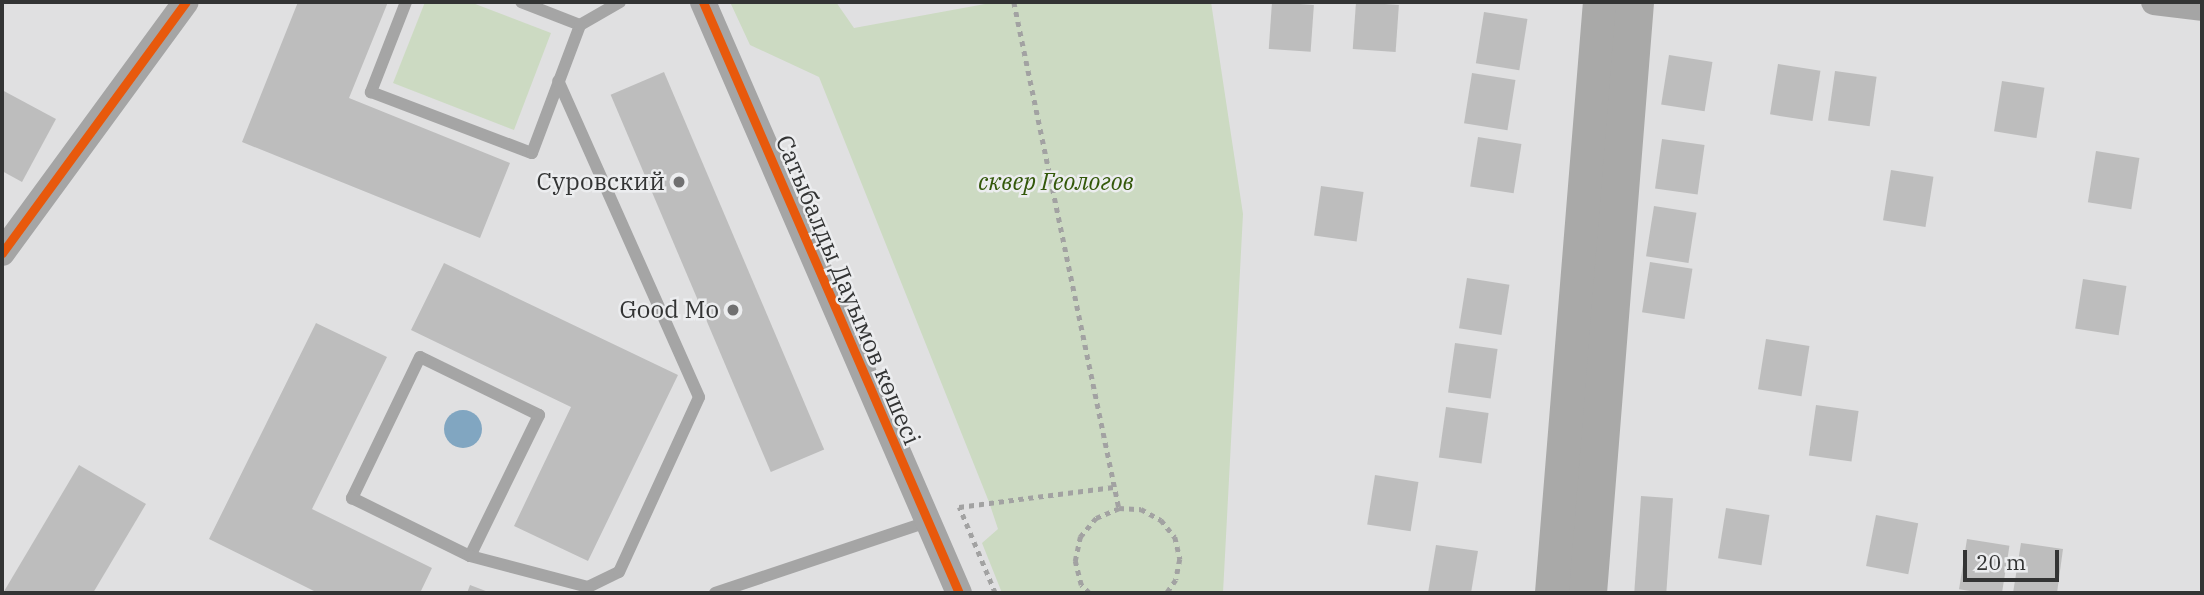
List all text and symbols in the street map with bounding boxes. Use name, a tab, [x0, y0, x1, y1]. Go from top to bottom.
street label: Сатыбалды Дауымов көшесі	[770, 131, 926, 449]
place label: Суровский	[537, 168, 665, 196]
park label: сквер Геологов	[978, 168, 1134, 196]
marker: Суровский	[671, 174, 687, 190]
place label: Good Mo	[620, 296, 719, 324]
marker: Good Mo	[725, 302, 741, 318]
scale bar	[1966, 536, 2062, 580]
text: 20 m	[1976, 548, 2026, 576]

